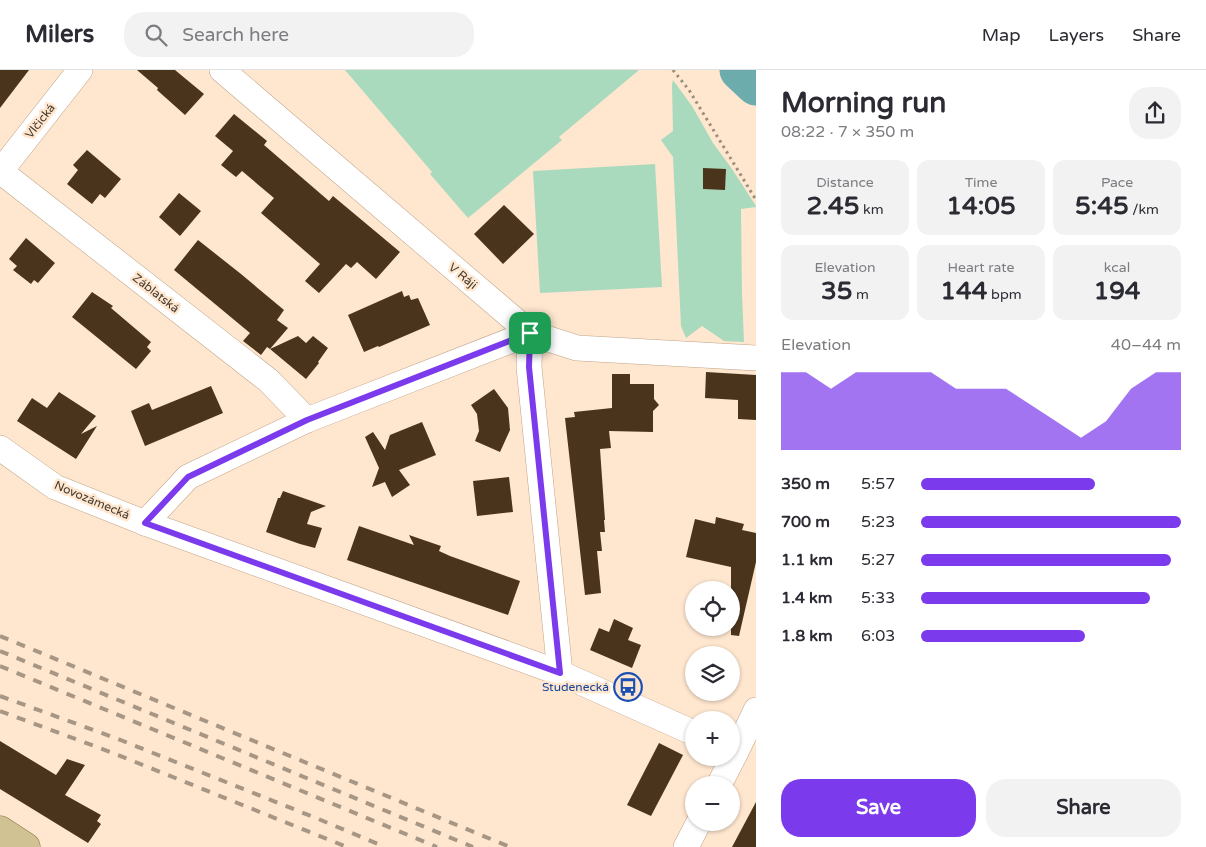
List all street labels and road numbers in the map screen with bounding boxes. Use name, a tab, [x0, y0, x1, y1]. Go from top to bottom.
street label: Vlčická	[22, 101, 58, 141]
street label: V Ráji	[446, 260, 480, 292]
street label: Záblatská	[130, 271, 182, 315]
street label: Novozámecká	[52, 478, 132, 522]

